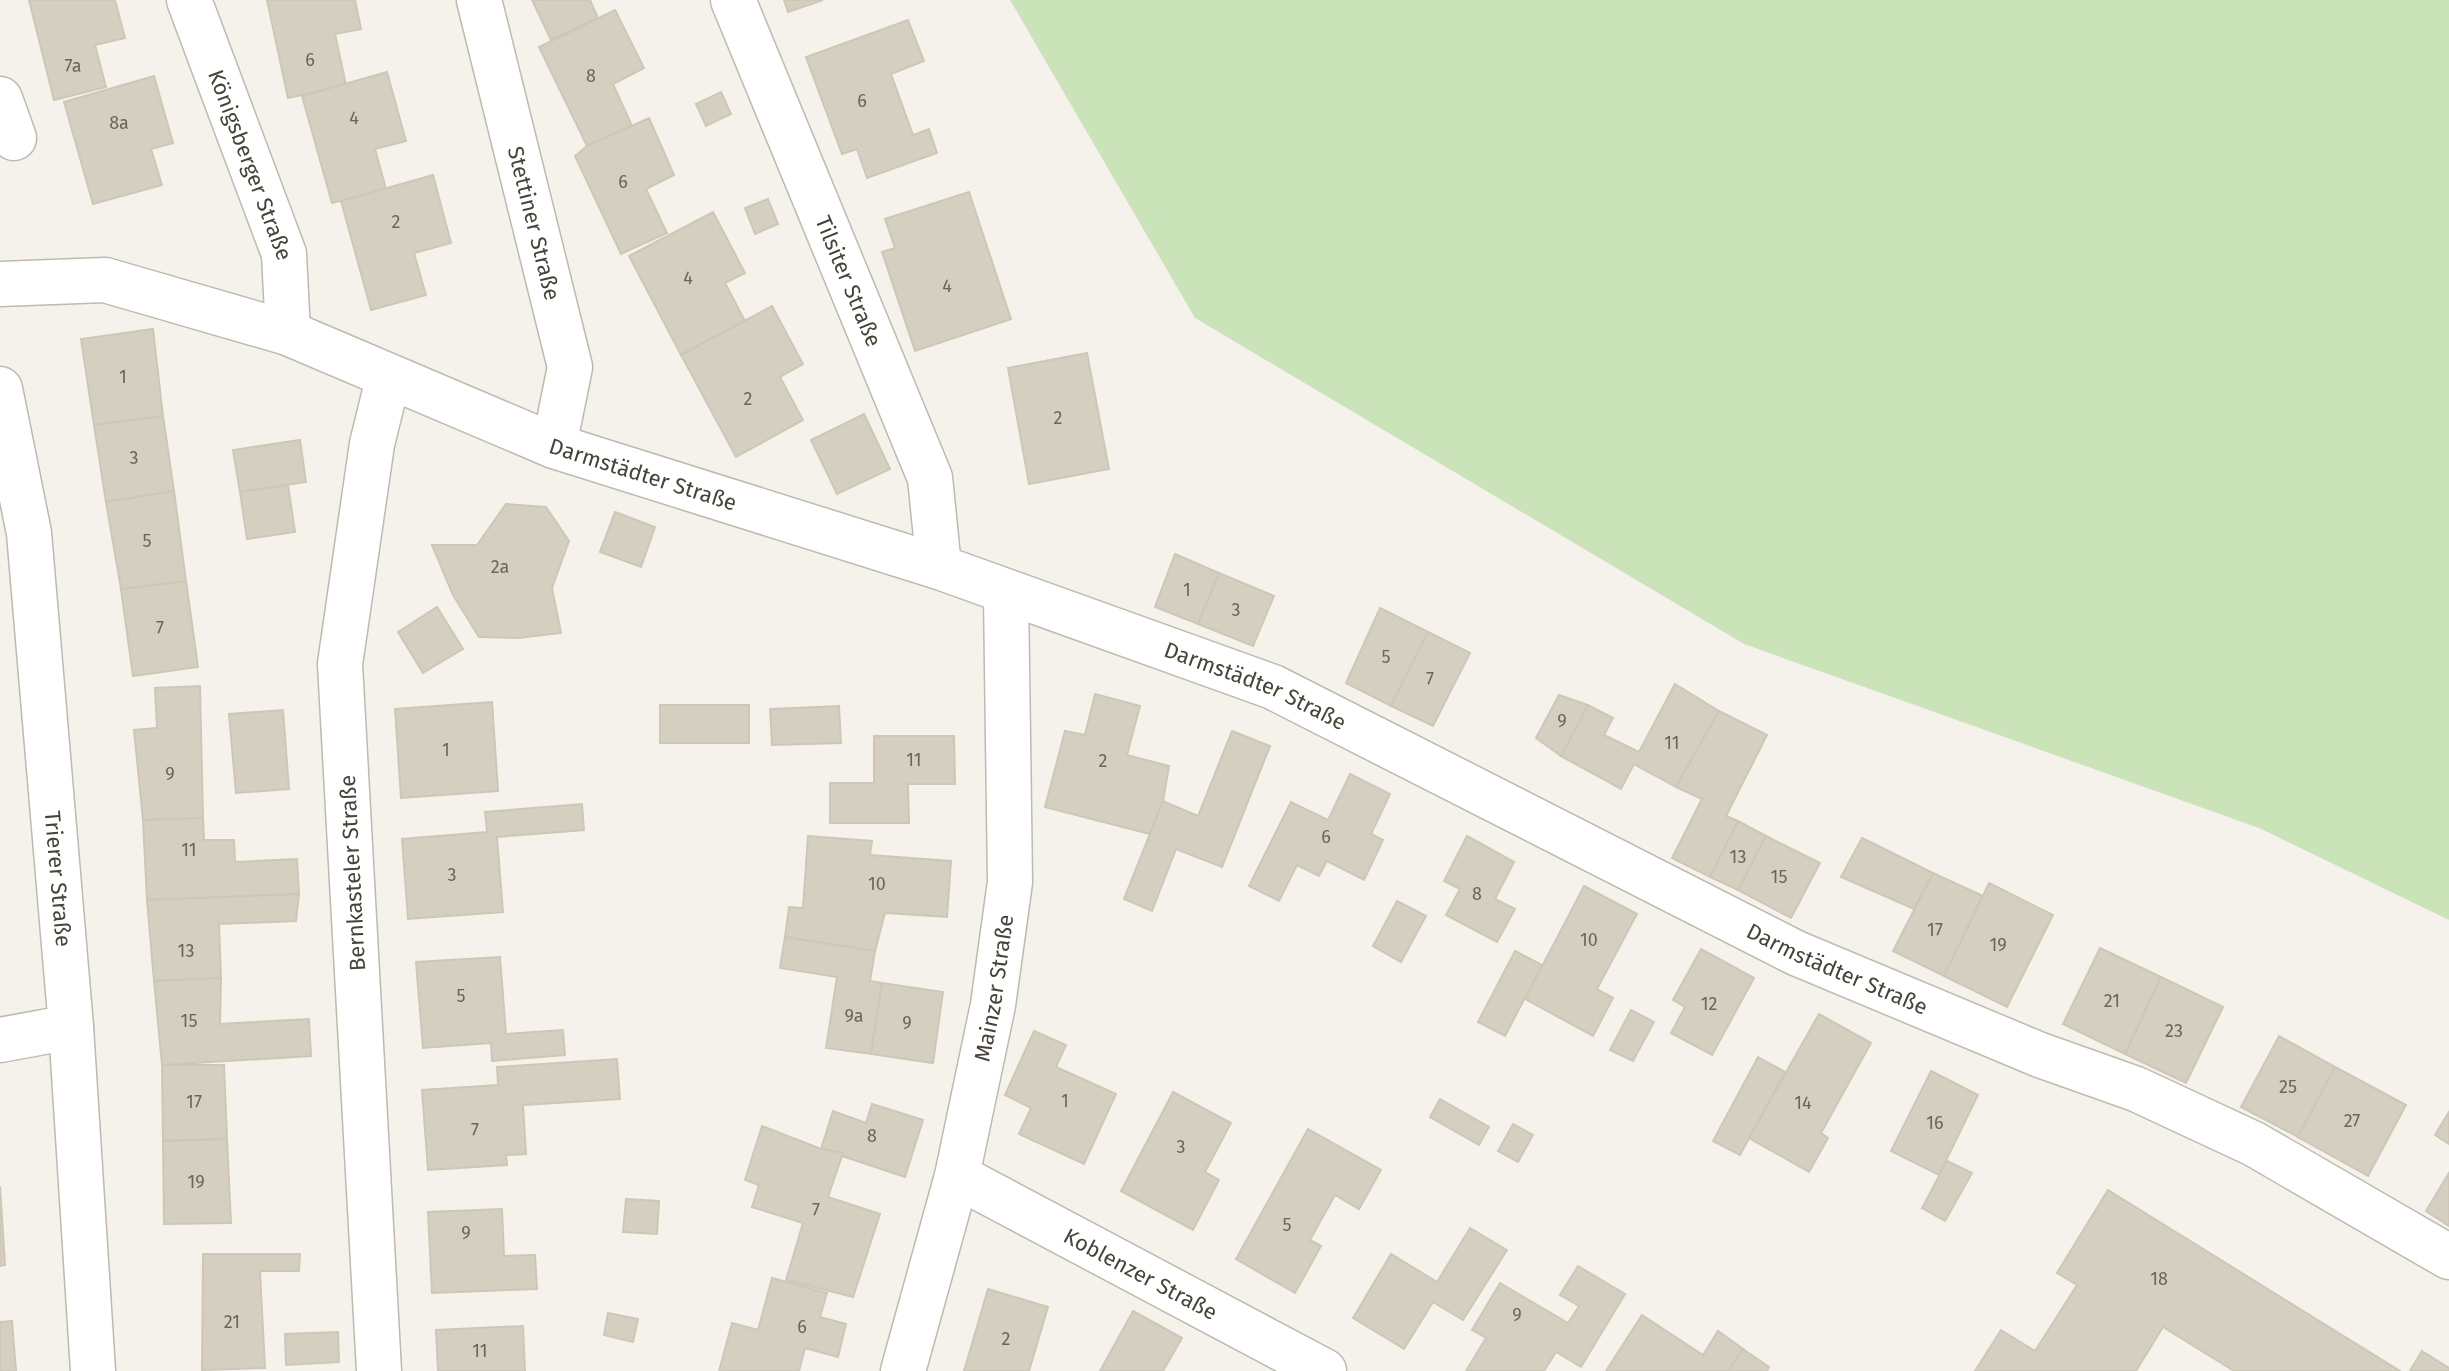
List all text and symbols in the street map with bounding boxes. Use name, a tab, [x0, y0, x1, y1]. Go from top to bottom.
house number: 6	[305, 49, 315, 71]
house number: 7a	[64, 55, 82, 77]
house number: 8	[586, 65, 596, 87]
street label: Königsberger Straße	[202, 66, 298, 264]
house number: 6	[857, 90, 867, 112]
house number: 4	[349, 107, 359, 129]
house number: 8a	[109, 112, 129, 134]
street label: Stettiner Straße	[502, 144, 566, 303]
house number: 6	[618, 171, 628, 193]
house number: 2	[392, 211, 401, 233]
street label: Tilsiter Straße	[809, 212, 887, 351]
house number: 4	[683, 267, 693, 289]
house number: 4	[942, 275, 952, 297]
house number: 1	[119, 366, 127, 388]
house number: 2	[744, 388, 753, 410]
house number: 2	[1054, 407, 1063, 429]
street label: Darmstädter Straße	[546, 432, 740, 517]
house number: 3	[130, 447, 138, 469]
house number: 5	[142, 530, 152, 552]
house number: 2a	[491, 556, 509, 578]
house number: 1	[1183, 579, 1191, 601]
house number: 3	[1232, 599, 1240, 621]
house number: 7	[156, 617, 164, 639]
street label: Darmstädter Straße	[1160, 636, 1351, 736]
house number: 5	[1381, 646, 1391, 668]
house number: 7	[1426, 668, 1434, 690]
house number: 9	[1557, 710, 1567, 732]
house number: 11	[1664, 732, 1680, 754]
house number: 1	[442, 739, 450, 761]
house number: 11	[906, 749, 922, 771]
house number: 2	[1099, 750, 1108, 772]
house number: 9	[165, 763, 175, 785]
street label: Bernkasteler Straße	[334, 774, 371, 972]
street label: Trierer Straße	[39, 810, 77, 948]
house number: 6	[1321, 826, 1331, 848]
house number: 11	[181, 839, 197, 861]
house number: 13	[1730, 846, 1746, 868]
house number: 3	[448, 864, 456, 886]
house number: 15	[1771, 866, 1787, 888]
house number: 10	[868, 873, 886, 895]
house number: 8	[1472, 883, 1482, 905]
street label: Mainzer Straße	[968, 913, 1019, 1064]
street label: Darmstädter Straße	[1742, 917, 1932, 1021]
house number: 17	[1927, 919, 1943, 941]
house number: 10	[1580, 929, 1598, 951]
house number: 19	[1989, 934, 2007, 956]
house number: 13	[178, 940, 194, 962]
house number: 5	[456, 985, 466, 1007]
house number: 21	[2104, 990, 2120, 1012]
house number: 12	[1701, 993, 1717, 1015]
house number: 9a	[844, 1005, 864, 1027]
house number: 15	[181, 1010, 197, 1032]
house number: 9	[902, 1012, 912, 1034]
house number: 23	[2165, 1020, 2183, 1042]
house number: 25	[2279, 1076, 2297, 1098]
house number: 1	[1061, 1090, 1069, 1112]
house number: 17	[186, 1091, 202, 1113]
house number: 14	[1794, 1092, 1812, 1114]
house number: 27	[2344, 1110, 2360, 1132]
house number: 16	[1926, 1112, 1944, 1134]
house number: 7	[471, 1119, 479, 1141]
house number: 8	[867, 1125, 877, 1147]
house number: 3	[1177, 1136, 1185, 1158]
house number: 19	[187, 1171, 205, 1193]
house number: 7	[812, 1199, 820, 1221]
house number: 5	[1282, 1214, 1292, 1236]
house number: 9	[461, 1222, 471, 1244]
street label: Koblenzer Straße	[1059, 1222, 1222, 1326]
house number: 18	[2150, 1268, 2168, 1290]
house number: 9	[1512, 1304, 1522, 1326]
house number: 21	[224, 1311, 240, 1333]
house number: 6	[797, 1316, 807, 1338]
house number: 2	[1002, 1328, 1011, 1350]
house number: 11	[472, 1340, 488, 1362]

